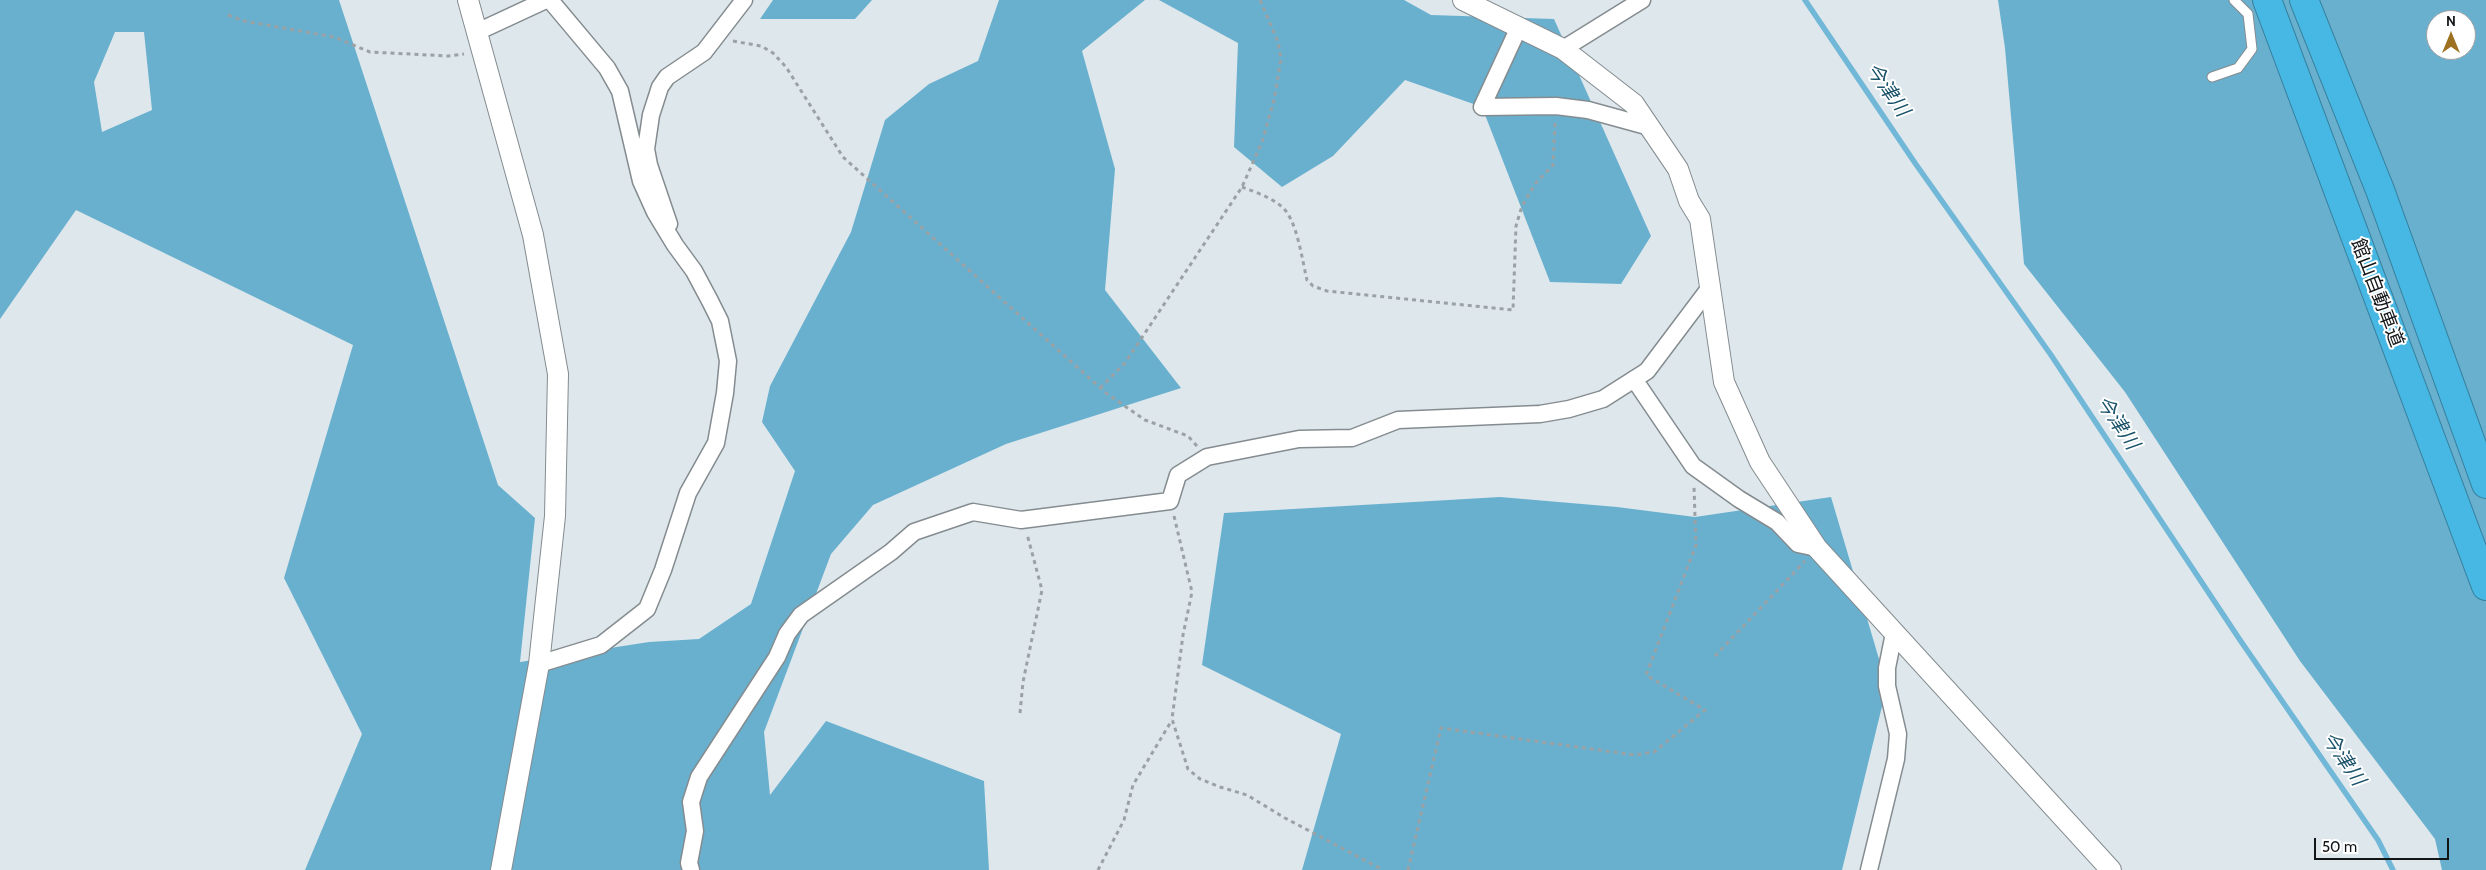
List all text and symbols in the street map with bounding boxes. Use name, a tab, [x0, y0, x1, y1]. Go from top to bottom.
north arrow	[2426, 10, 2476, 60]
text: N	[2446, 12, 2456, 30]
water label: 今津川	[1860, 59, 1914, 121]
street label: 館山自動車道	[2346, 236, 2408, 350]
water label: 今津川	[2090, 391, 2144, 455]
water label: 今津川	[2316, 727, 2370, 791]
scale bar	[2316, 828, 2451, 860]
text: 50 m	[2322, 838, 2357, 856]

